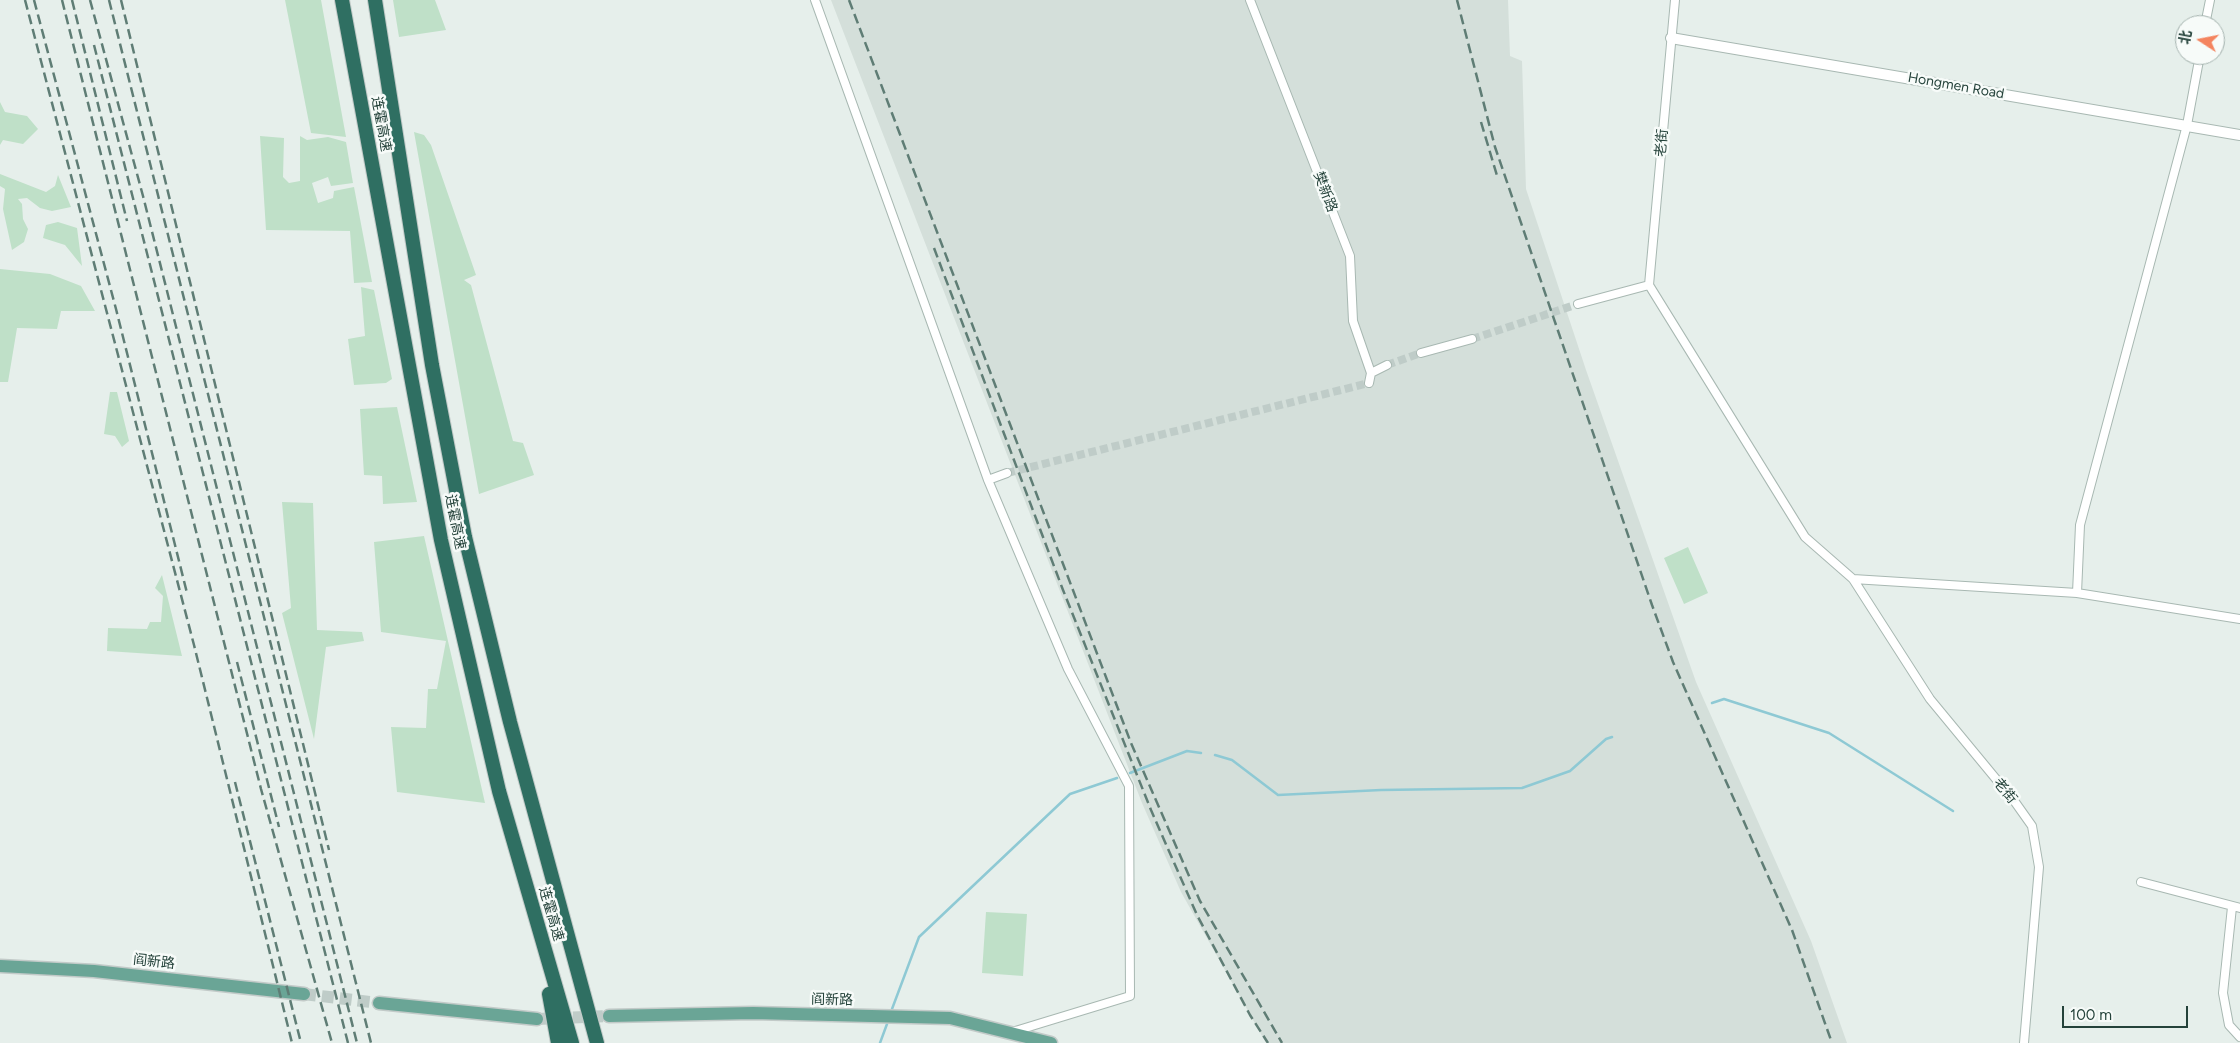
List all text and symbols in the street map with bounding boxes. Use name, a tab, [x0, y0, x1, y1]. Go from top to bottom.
north arrow	[2175, 15, 2225, 65]
text: 北	[2176, 29, 2195, 46]
street label: Hongmen Road	[1906, 69, 2006, 103]
street label: 连霍高速	[368, 95, 394, 153]
street label: 老街	[1652, 128, 1672, 158]
street label: 樊新路	[1310, 169, 1340, 215]
street label: 连霍高速	[441, 493, 469, 551]
street label: 老街	[1990, 775, 2020, 807]
street label: 连霍高速	[535, 885, 567, 943]
street label: 阎新路	[132, 951, 176, 973]
street label: 阎新路	[811, 991, 853, 1009]
scale bar	[2065, 996, 2191, 1028]
text: 100 m	[2070, 1006, 2112, 1024]

